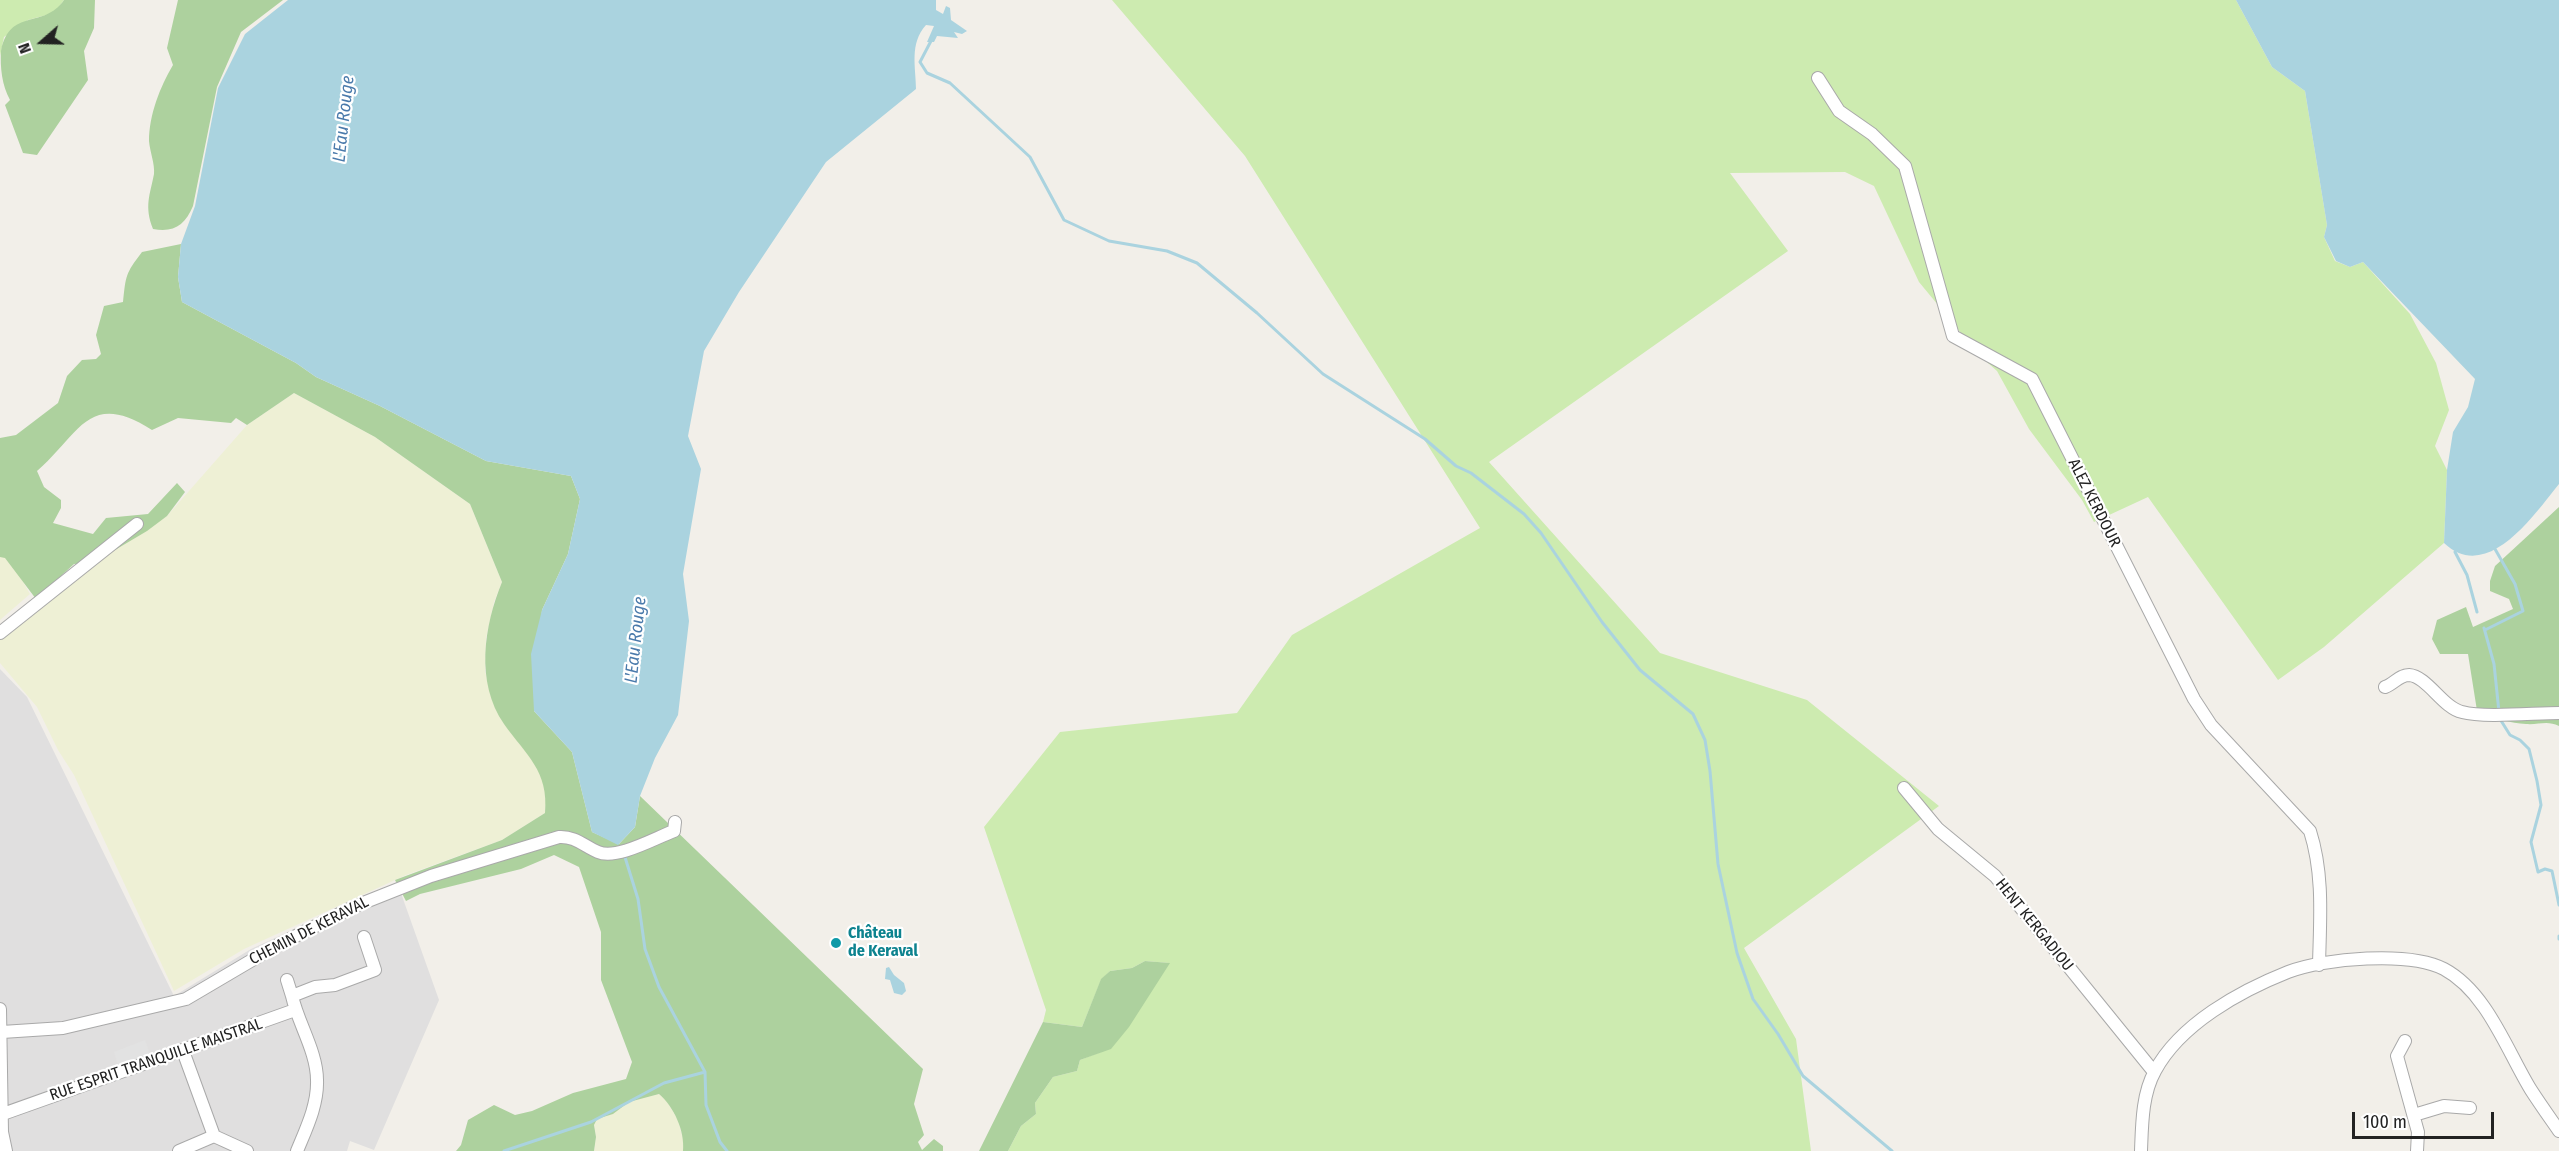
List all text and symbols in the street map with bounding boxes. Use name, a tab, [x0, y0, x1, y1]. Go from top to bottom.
north arrow	[12, 12, 72, 72]
text: N	[14, 41, 35, 56]
water label: L'Eau Rouge	[329, 75, 359, 163]
street label: ALEZ KERDOUR	[2064, 456, 2124, 550]
water label: L'Eau Rouge	[621, 596, 651, 684]
street label: HENT KERGADIOU	[1991, 875, 2077, 975]
street label: CHEMIN DE KERAVAL	[246, 893, 372, 969]
place label: Château de Keraval	[848, 924, 918, 962]
marker: Château de Keraval	[829, 936, 843, 950]
street label: RUE ESPRIT TRANQUILLE MAISTRAL	[47, 1015, 265, 1105]
scale bar	[2355, 1100, 2498, 1138]
text: 100 m	[2363, 1111, 2407, 1133]

